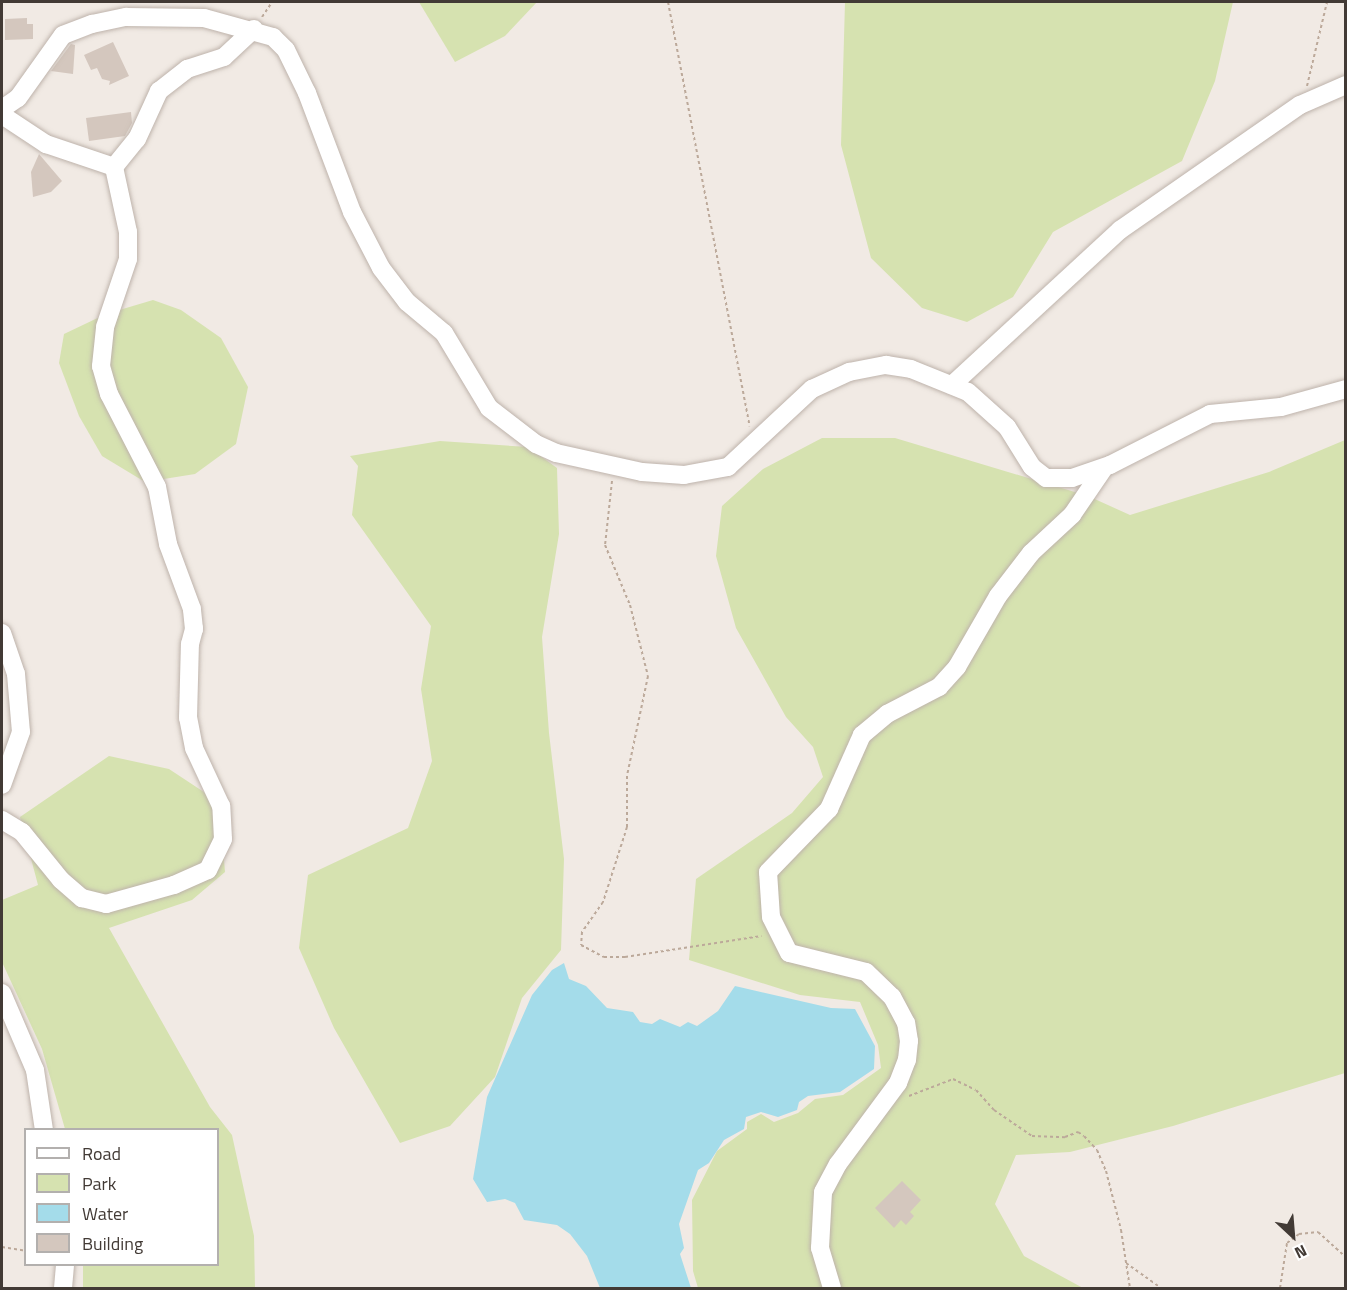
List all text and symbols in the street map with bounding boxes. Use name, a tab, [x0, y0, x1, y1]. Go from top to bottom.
legend	[24, 1128, 219, 1266]
text: Road	[82, 1140, 121, 1167]
text: Park	[82, 1170, 116, 1197]
text: Water	[82, 1200, 128, 1227]
north arrow	[1263, 1206, 1323, 1266]
text: Building	[82, 1230, 143, 1257]
text: N	[1291, 1239, 1311, 1265]

